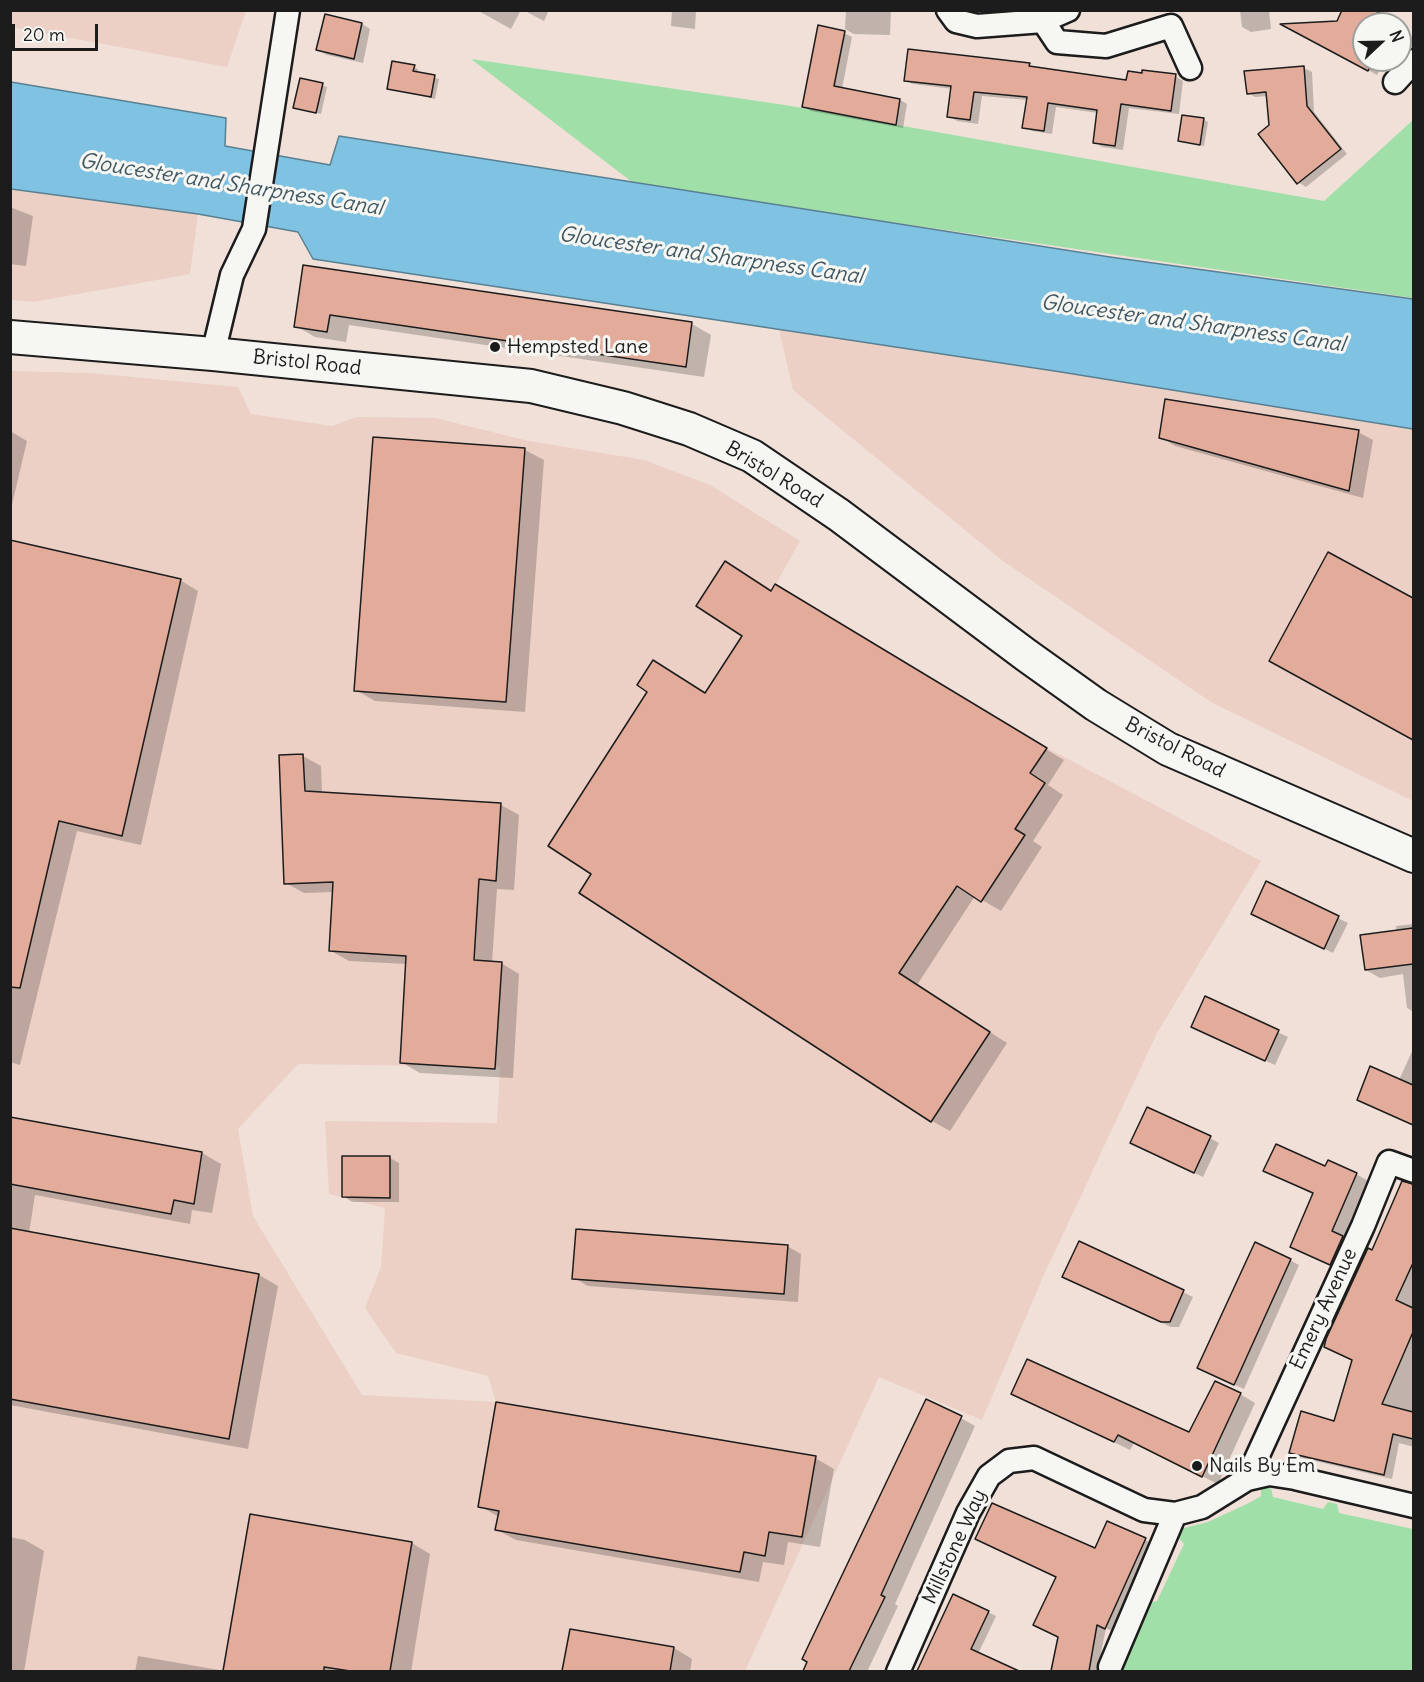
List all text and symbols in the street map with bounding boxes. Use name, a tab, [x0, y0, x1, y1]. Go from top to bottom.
scale bar	[15, 12, 100, 50]
north arrow	[1352, 12, 1412, 72]
text: 20 m	[23, 23, 65, 46]
text: N	[1385, 27, 1408, 45]
water label: Gloucester and Sharpness Canal	[78, 149, 384, 221]
water label: Gloucester and Sharpness Canal	[557, 222, 865, 290]
water label: Gloucester and Sharpness Canal	[1039, 290, 1347, 358]
place label: Hempsted Lane	[507, 335, 648, 359]
marker: Hempsted Lane	[488, 340, 502, 354]
street label: Bristol Road	[252, 345, 362, 381]
street label: Bristol Road	[721, 437, 827, 513]
street label: Bristol Road	[1121, 713, 1229, 783]
street label: Emery Avenue	[1285, 1244, 1363, 1374]
place label: Nails By Em	[1209, 1454, 1315, 1478]
marker: Nails By Em	[1190, 1459, 1204, 1473]
street label: Millstone Way	[918, 1486, 992, 1608]

